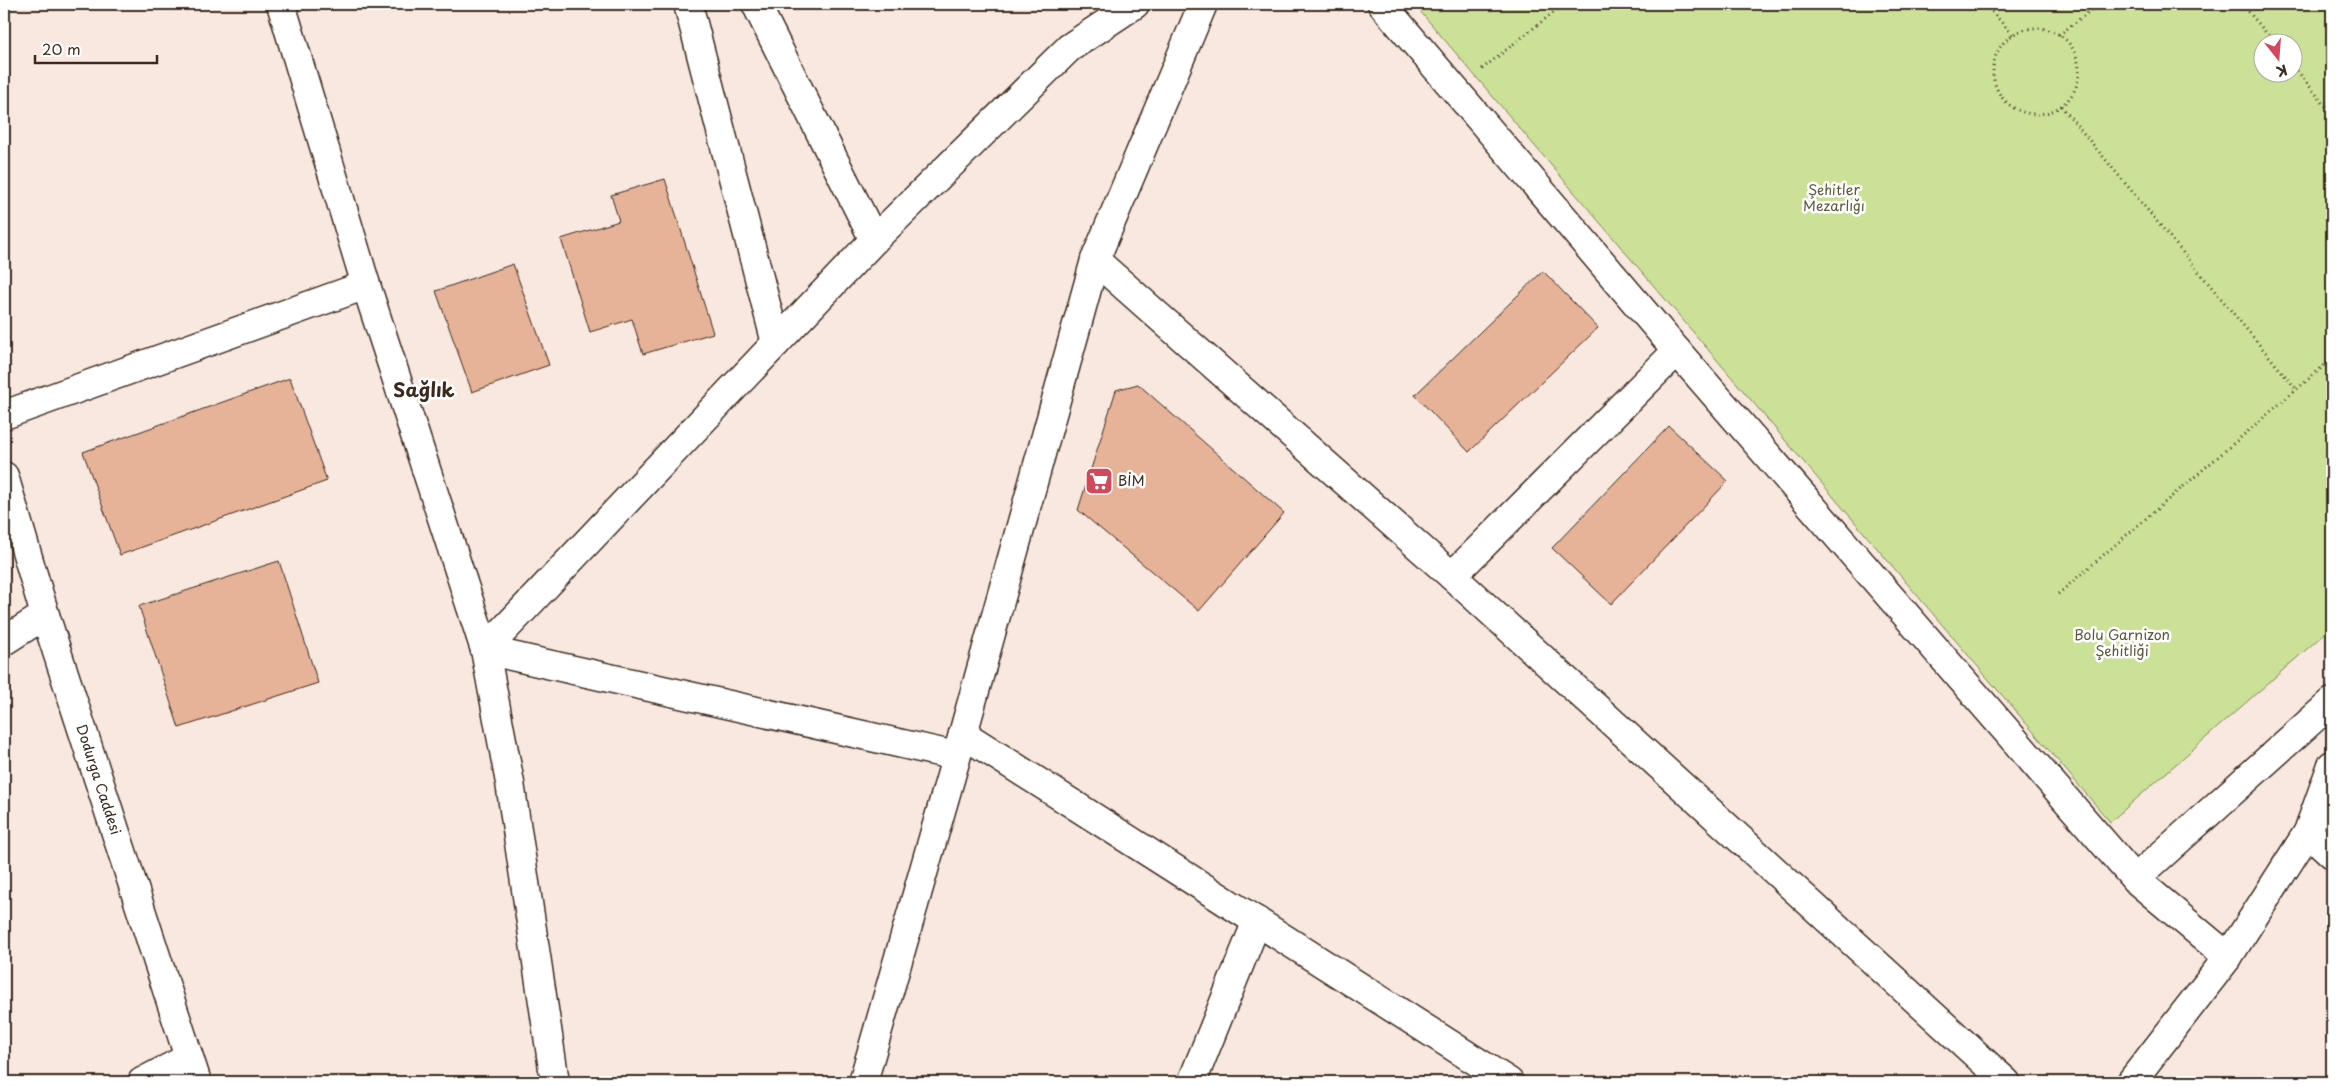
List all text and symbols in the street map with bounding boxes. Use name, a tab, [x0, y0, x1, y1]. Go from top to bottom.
scale bar	[35, 32, 158, 64]
north arrow	[2254, 32, 2304, 82]
text: 20 m	[42, 37, 81, 60]
text: K	[2274, 59, 2290, 82]
park label: Şehitler Mezarlığı	[1803, 179, 1865, 216]
district label: Sağlık	[393, 375, 455, 403]
supermarket icon: BİM	[1084, 466, 1114, 496]
place label: BİM	[1118, 470, 1145, 491]
park label: Bolu Garnizon Şehitliği	[2074, 624, 2170, 661]
street label: Dodurga Caddesi	[71, 722, 127, 837]

